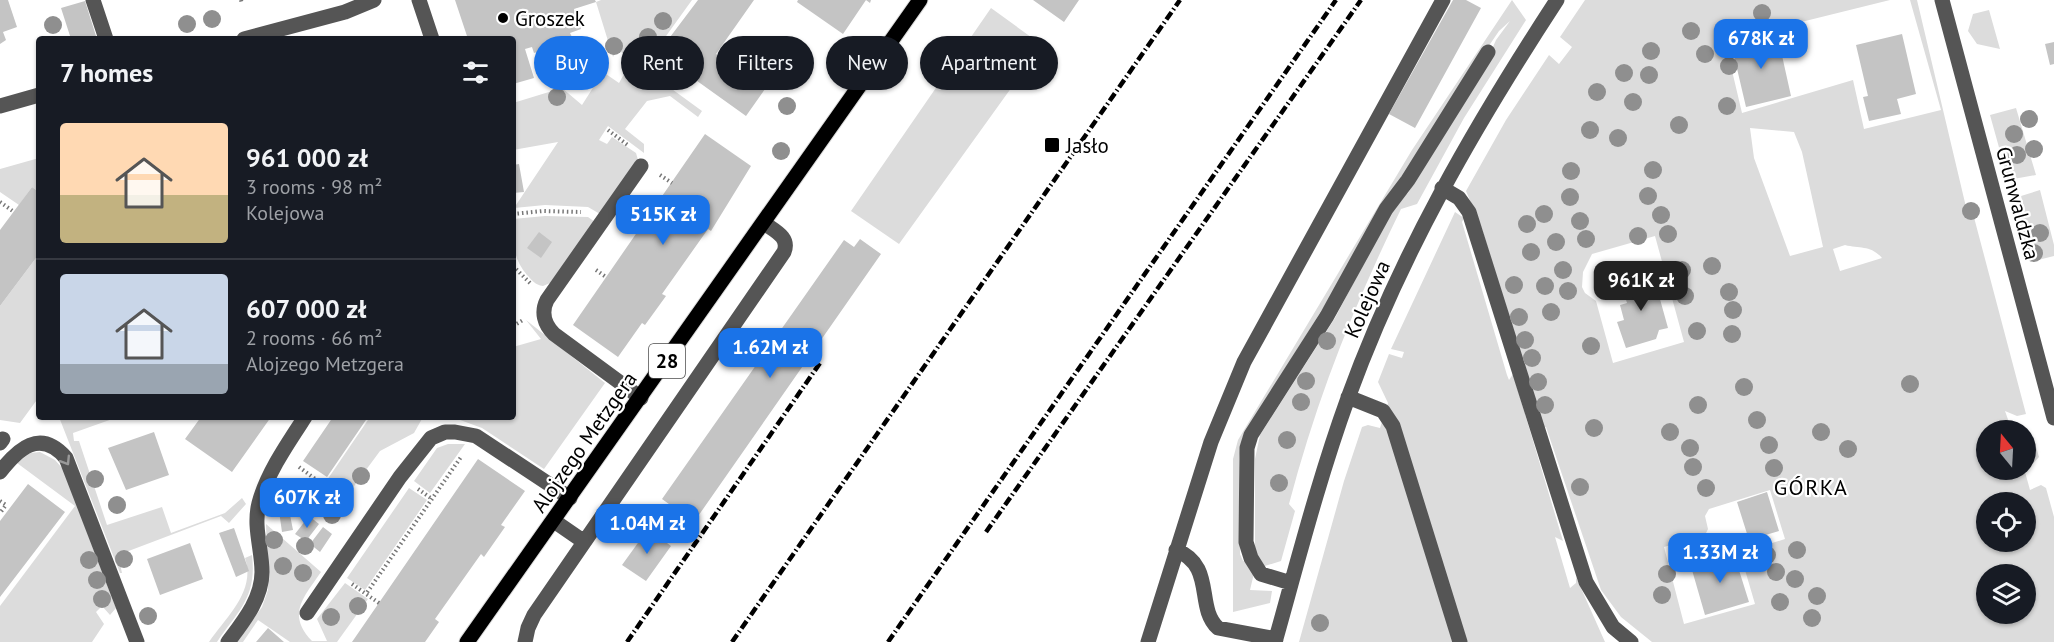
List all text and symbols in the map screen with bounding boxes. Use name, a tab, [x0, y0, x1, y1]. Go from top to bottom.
place label: Groszek	[515, 5, 585, 32]
marker: Groszek	[496, 11, 510, 25]
pin: 678K zł	[1706, 19, 1816, 70]
text: 678K zł	[1728, 25, 1794, 51]
chip: Buy	[534, 36, 609, 90]
chip: Rent	[621, 36, 704, 90]
chip: Filters	[716, 36, 814, 90]
chip: New	[826, 36, 908, 90]
chip: Apartment	[920, 36, 1058, 90]
text: 7 homes	[60, 56, 153, 89]
icon: filters	[459, 56, 492, 89]
place label: Jasło	[1065, 132, 1109, 159]
marker: Jasło	[1043, 136, 1061, 154]
text: 961 000 zł	[246, 141, 368, 174]
street label: Grunwaldzka	[1990, 144, 2046, 262]
icon: home	[108, 147, 180, 219]
text: 3 rooms · 98 m²	[246, 174, 382, 200]
pin: 515K zł	[608, 195, 718, 246]
text: Kolejowa	[246, 200, 324, 226]
text: 515K zł	[630, 201, 696, 227]
street label: Kolejowa	[1338, 256, 1396, 342]
pin: 961K zł	[1586, 261, 1696, 312]
text: 961K zł	[1608, 267, 1674, 293]
text: 607 000 zł	[246, 292, 366, 325]
icon: home	[108, 298, 180, 370]
text: 2 rooms · 66 m²	[246, 325, 382, 351]
pin: 1.62M zł	[708, 328, 832, 379]
text: 1.62M zł	[732, 334, 808, 360]
road number: 28	[649, 344, 685, 378]
text: Alojzego Metzgera	[246, 351, 404, 377]
street label: Alojzego Metzgera	[525, 366, 643, 518]
north arrow	[1976, 420, 2036, 480]
map controls	[1976, 420, 2036, 624]
one-way arrow	[58, 455, 70, 465]
district label: GÓRKA	[1774, 473, 1848, 501]
pin: 607K zł	[252, 478, 362, 529]
text: 607K zł	[274, 484, 340, 510]
button: locate	[1976, 492, 2036, 552]
pin: 1.04M zł	[585, 504, 709, 555]
text: 1.04M zł	[609, 510, 685, 536]
pin: 1.33M zł	[1658, 533, 1782, 584]
text: 1.33M zł	[1682, 539, 1758, 565]
button: layers	[1976, 564, 2036, 624]

